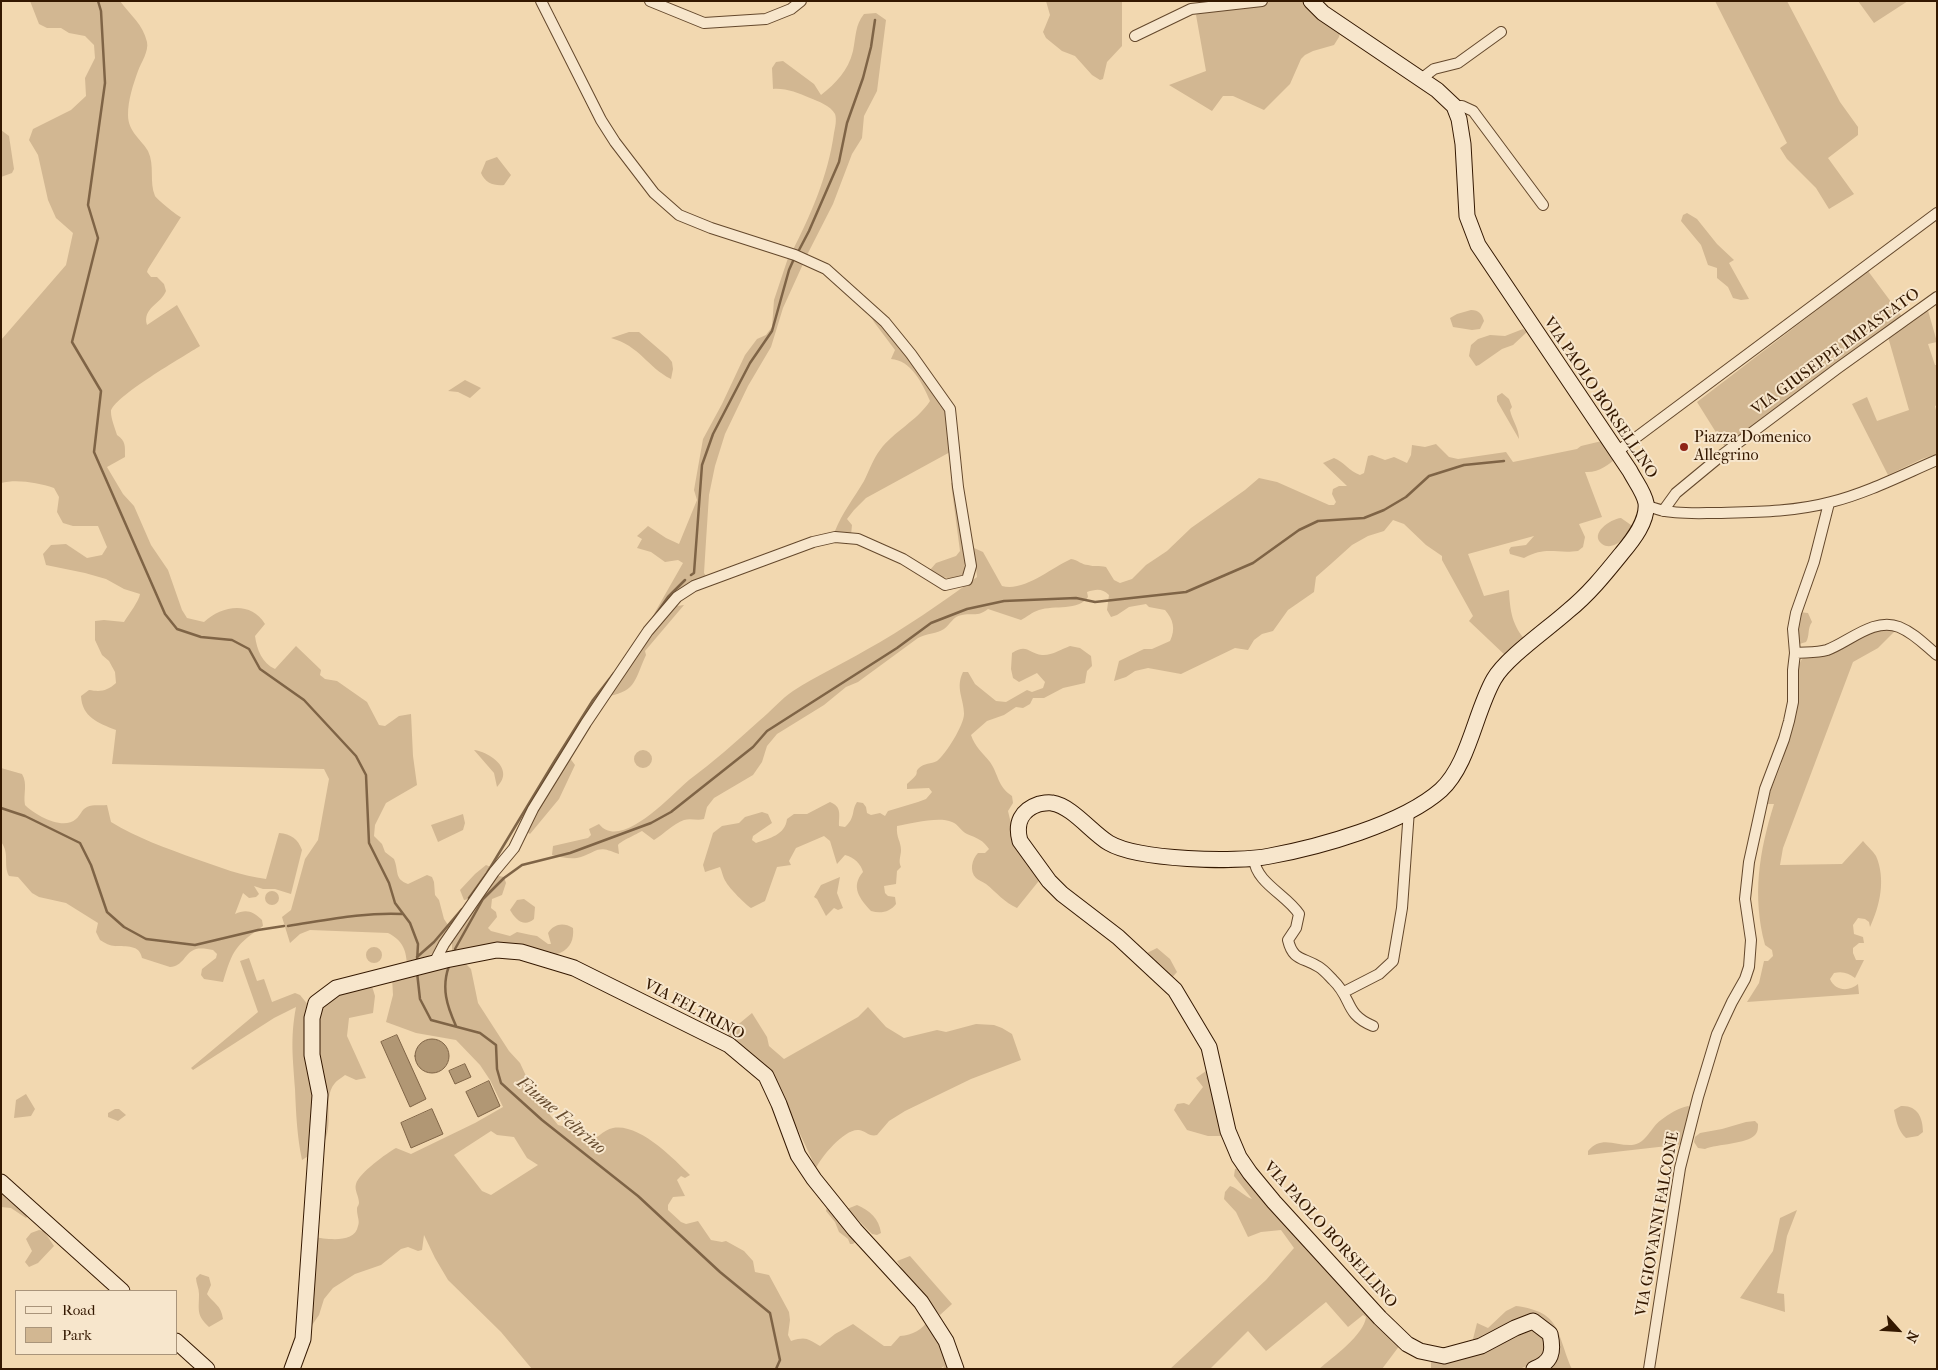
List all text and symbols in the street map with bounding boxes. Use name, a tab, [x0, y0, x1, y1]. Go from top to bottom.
street label: VIA GIUSEPPE IMPASTATO	[1748, 284, 1924, 420]
street label: VIA PAOLO BORSELLINO	[1539, 314, 1661, 482]
place label: Piazza Domenico Allegrino	[1694, 428, 1811, 466]
marker: Piazza Domenico Allegrino	[1678, 441, 1690, 453]
street label: VIA FELTRINO	[640, 975, 748, 1045]
water label: Fiume Feltrino	[512, 1072, 610, 1160]
street label: VIA GIOVANNI FALCONE	[1632, 1130, 1684, 1318]
street label: VIA PAOLO BORSELLINO	[1259, 1158, 1401, 1312]
legend	[15, 1290, 178, 1355]
text: Road	[62, 1301, 95, 1319]
north arrow	[1873, 1305, 1923, 1355]
text: Park	[62, 1326, 92, 1344]
text: N	[1902, 1328, 1922, 1345]

